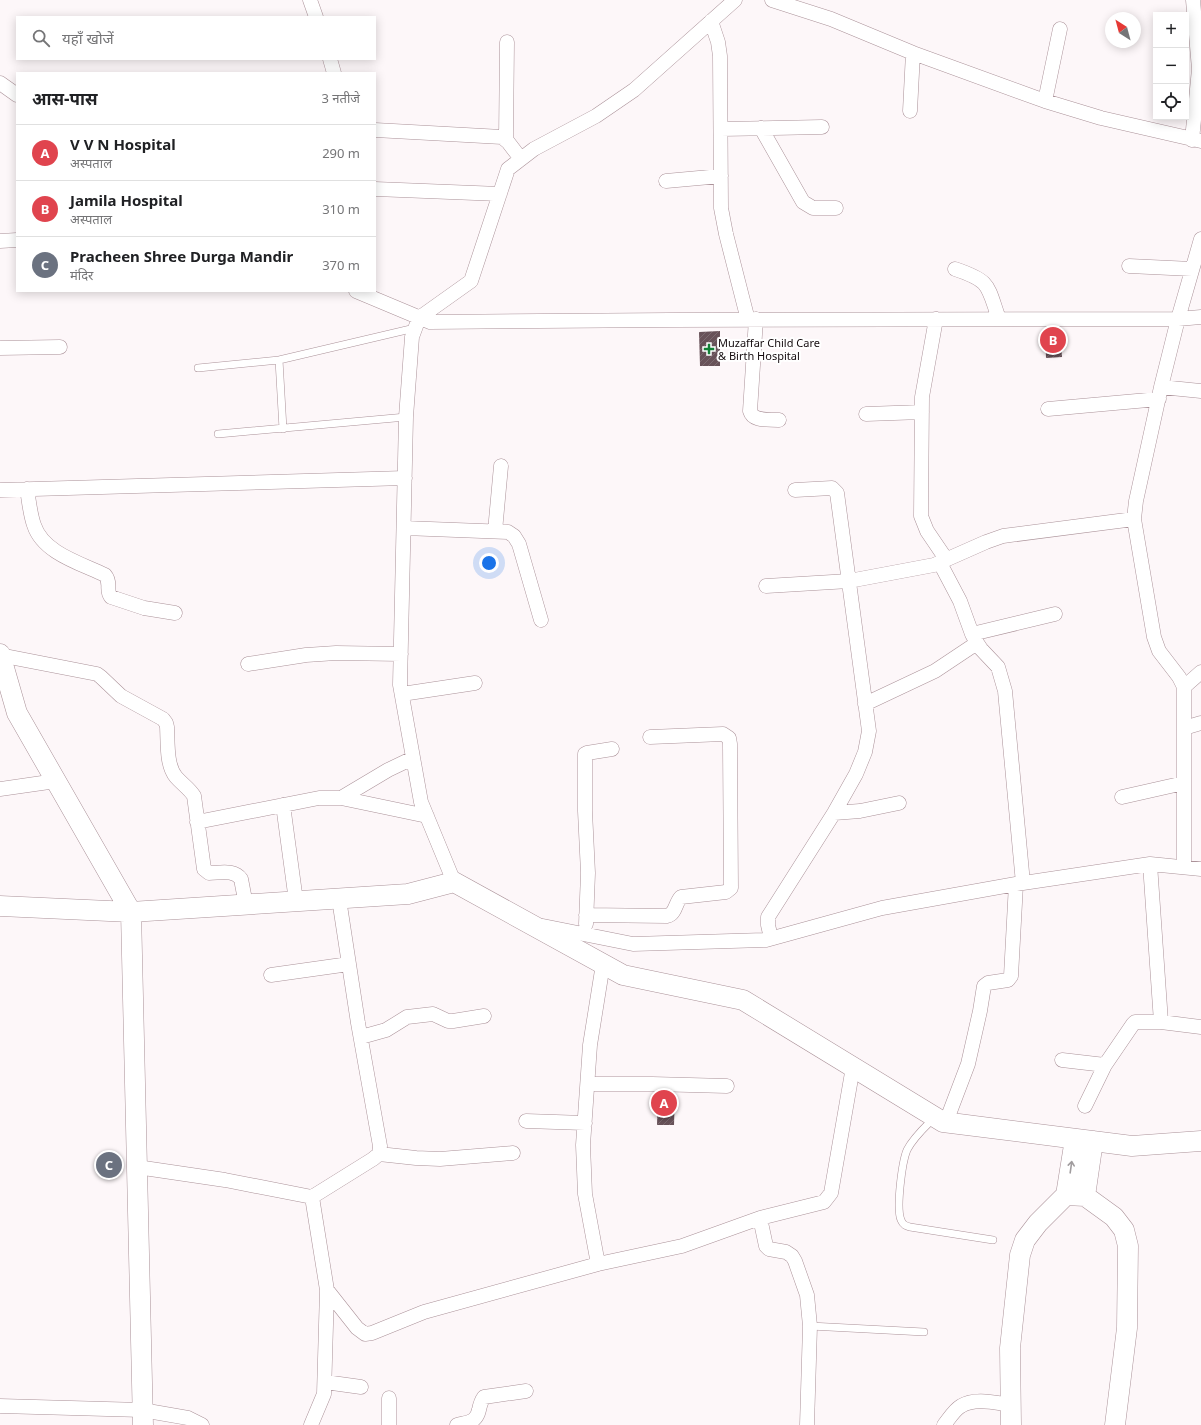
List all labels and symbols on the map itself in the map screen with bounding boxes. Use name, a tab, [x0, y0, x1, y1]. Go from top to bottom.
north arrow	[1105, 12, 1141, 48]
pin: B	[1040, 325, 1066, 355]
place label: Muzaffar Child Care & Birth Hospital	[718, 335, 820, 363]
marker: Muzaffar Child Care & Birth Hospital	[703, 343, 715, 355]
your location	[479, 553, 499, 573]
pin: A	[651, 1088, 677, 1118]
pin: C	[96, 1150, 122, 1180]
one-way arrow	[1067, 1161, 1075, 1174]

